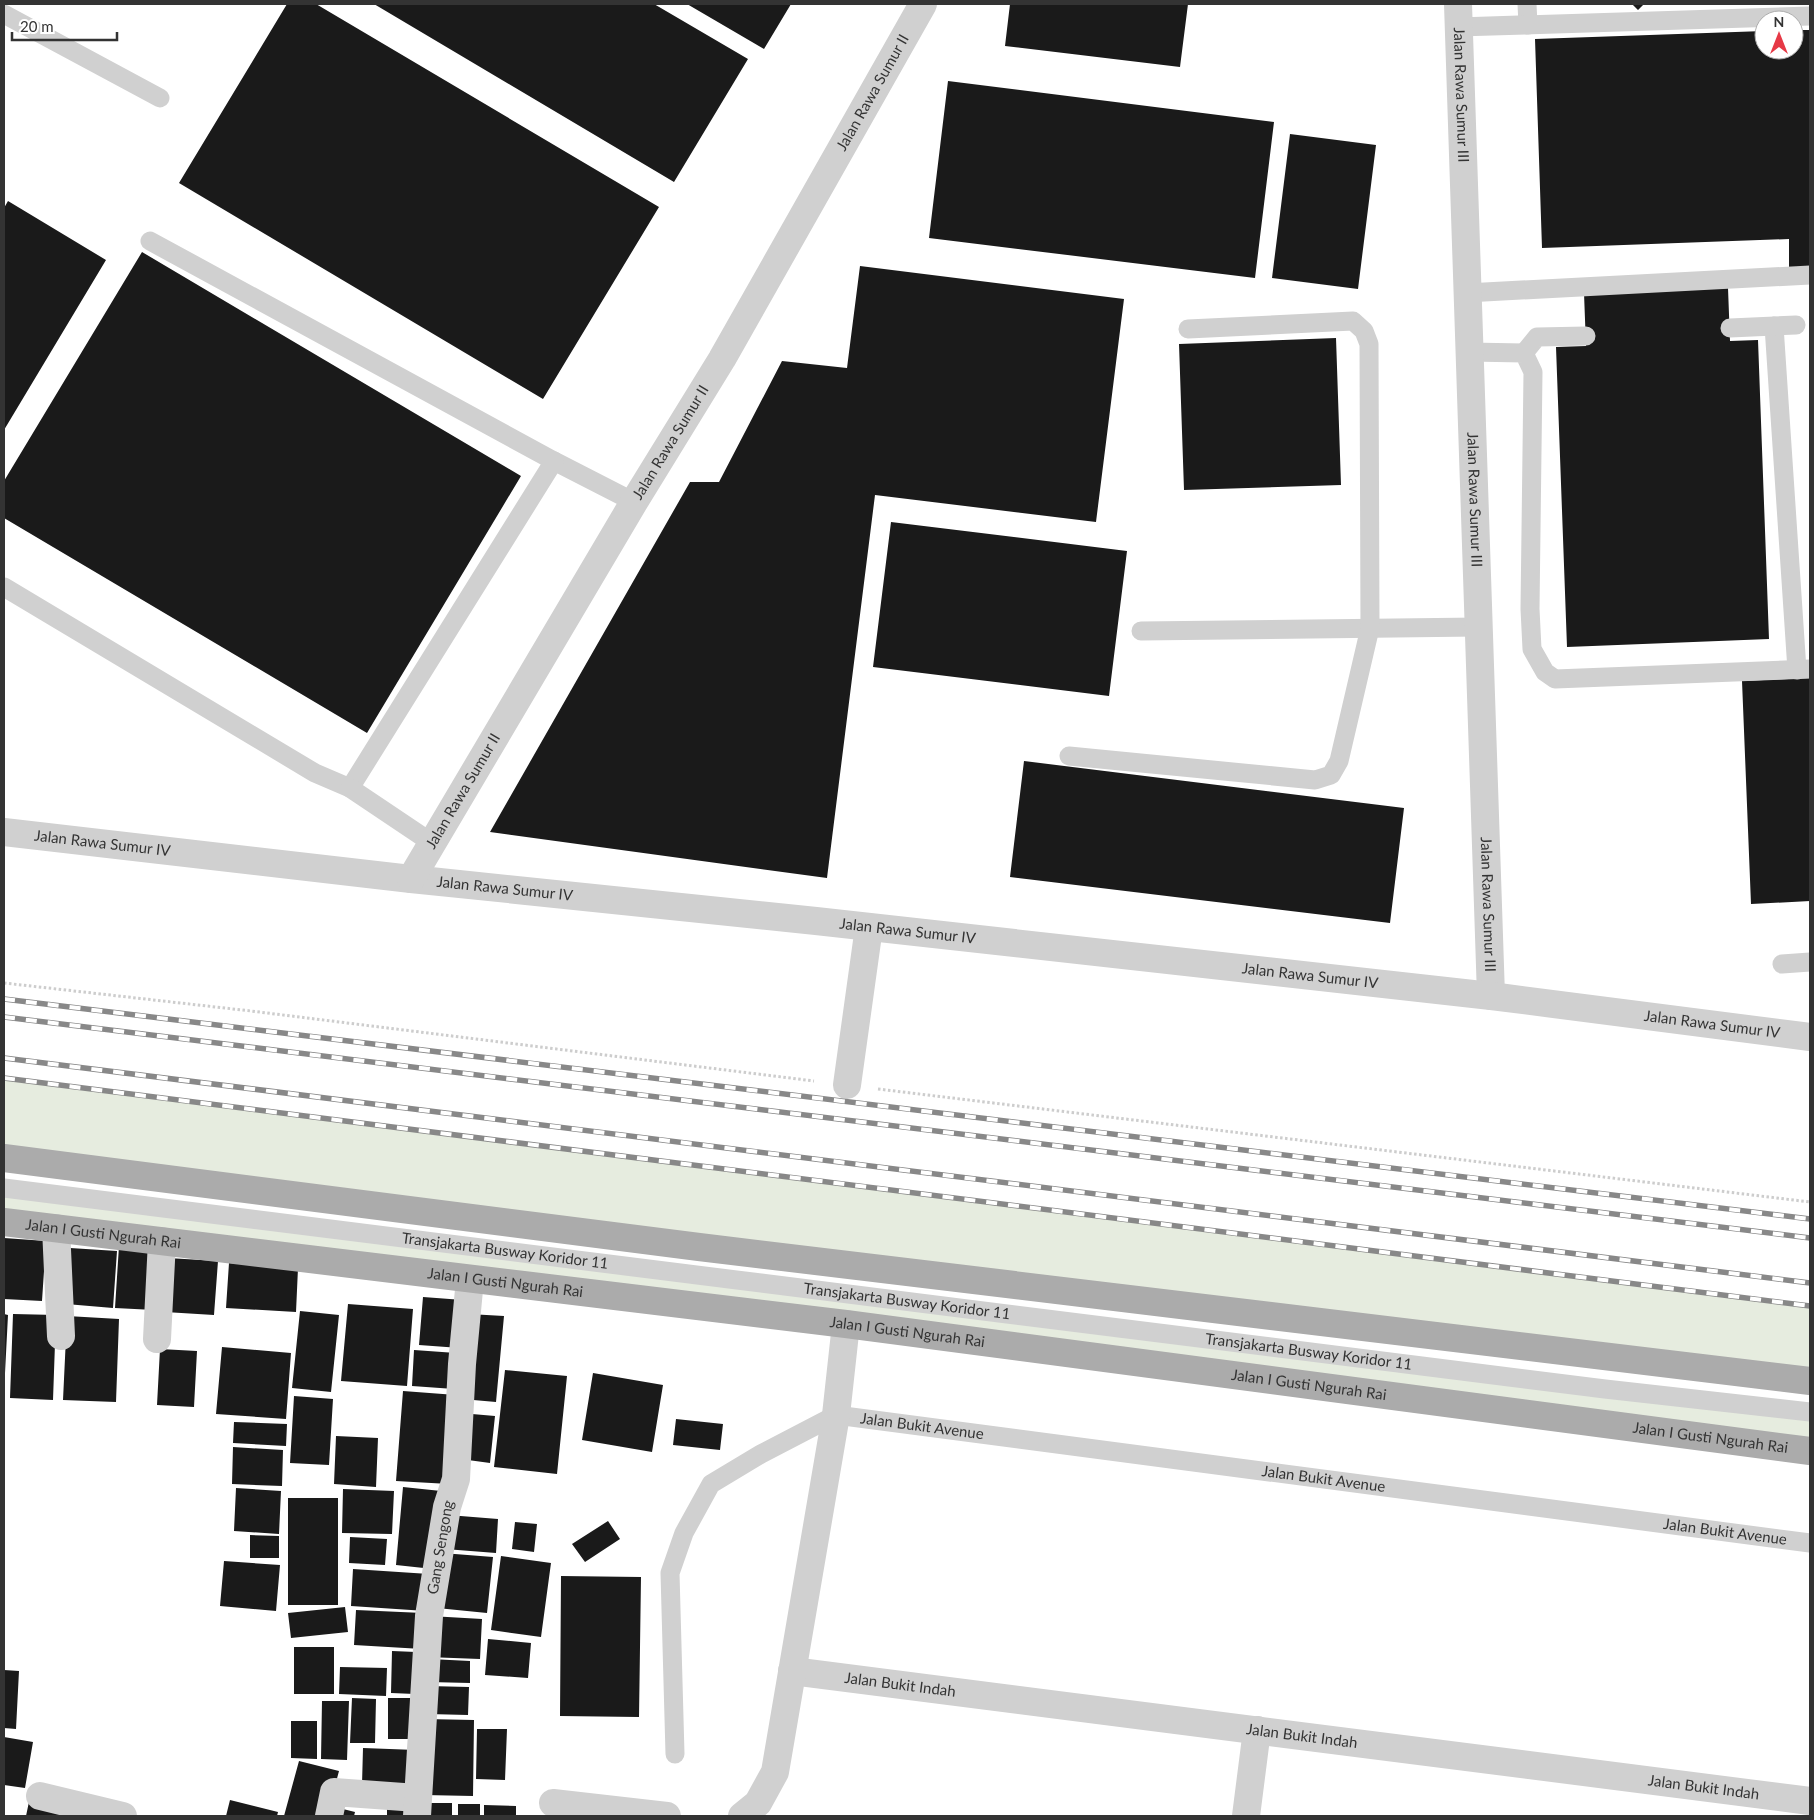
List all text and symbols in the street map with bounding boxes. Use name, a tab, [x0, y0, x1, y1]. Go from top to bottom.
scale bar	[12, 10, 118, 42]
north arrow	[1754, 10, 1804, 60]
text: N	[1774, 13, 1784, 30]
text: 20 m	[20, 17, 54, 35]
street label: Jalan Rawa Sumur III	[1451, 27, 1473, 163]
street label: Jalan Rawa Sumur II	[832, 31, 912, 154]
street label: Jalan Rawa Sumur II	[628, 381, 712, 502]
street label: Jalan Rawa Sumur III	[1464, 432, 1487, 568]
street label: Jalan Rawa Sumur II	[421, 730, 503, 852]
street label: Jalan Rawa Sumur IV	[33, 826, 172, 859]
street label: Jalan Rawa Sumur III	[1478, 837, 1500, 972]
street label: Jalan Rawa Sumur IV	[436, 872, 575, 904]
street label: Jalan Rawa Sumur IV	[839, 914, 978, 947]
street label: Jalan Rawa Sumur IV	[1241, 958, 1380, 992]
street label: Jalan Rawa Sumur IV	[1643, 1006, 1782, 1041]
street label: Jalan I Gusti Ngurah Rai	[25, 1215, 182, 1251]
street label: Transjakarta Busway Koridor 11	[401, 1228, 610, 1272]
street label: Jalan I Gusti Ngurah Rai	[427, 1263, 584, 1300]
street label: Transjakarta Busway Koridor 11	[803, 1278, 1011, 1322]
street label: Jalan I Gusti Ngurah Rai	[829, 1312, 986, 1350]
street label: Transjakarta Busway Koridor 11	[1204, 1329, 1413, 1373]
street label: Jalan I Gusti Ngurah Rai	[1230, 1365, 1388, 1403]
street label: Jalan Bukit Avenue	[859, 1408, 985, 1442]
street label: Jalan I Gusti Ngurah Rai	[1632, 1418, 1789, 1456]
street label: Jalan Bukit Avenue	[1261, 1461, 1387, 1495]
street label: Gang Sengong	[423, 1497, 457, 1596]
street label: Jalan Bukit Avenue	[1662, 1514, 1788, 1548]
street label: Jalan Bukit Indah	[844, 1668, 957, 1700]
street label: Jalan Bukit Indah	[1245, 1719, 1359, 1751]
street label: Jalan Bukit Indah	[1647, 1770, 1760, 1802]

